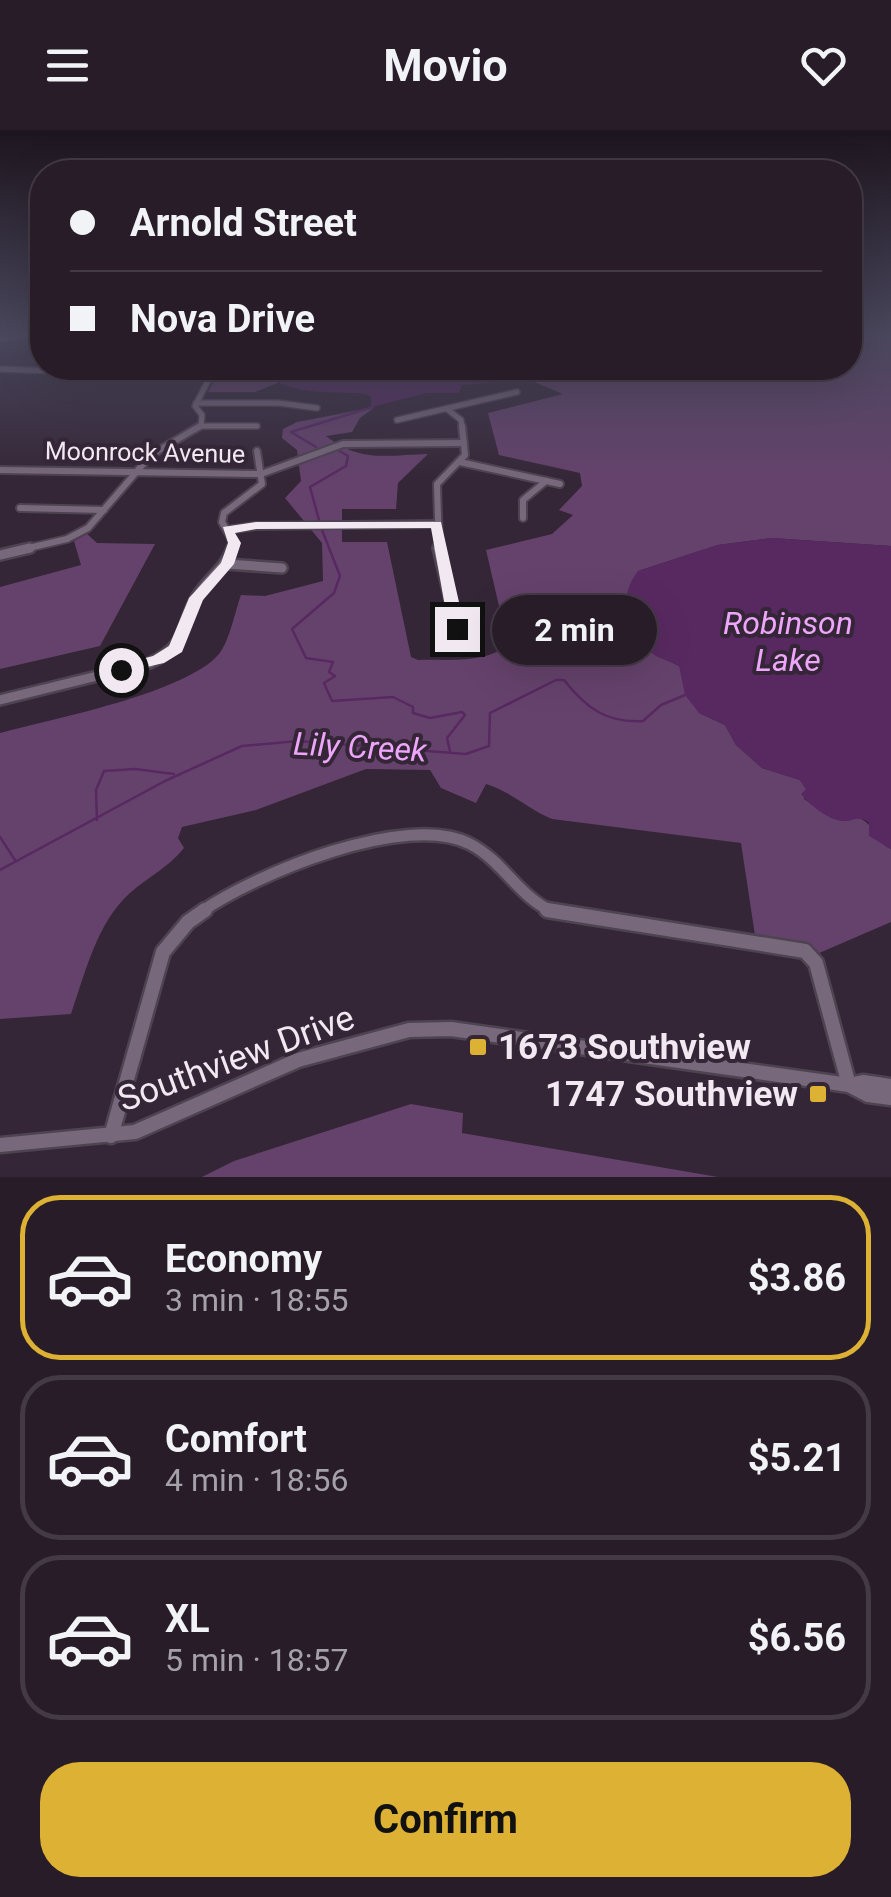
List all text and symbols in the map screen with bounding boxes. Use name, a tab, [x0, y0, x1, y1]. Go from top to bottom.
icon: menu	[40, 38, 95, 93]
icon: heart	[796, 38, 851, 93]
text: Movio	[383, 39, 508, 92]
text: Arnold Street	[130, 201, 357, 245]
text: Nova Drive	[130, 297, 315, 341]
street label: Moonrock Avenue	[45, 436, 245, 469]
callout: 2 min	[492, 594, 657, 664]
water label: Robinson Lake	[723, 604, 853, 679]
route end	[435, 607, 480, 652]
text: 2 min	[534, 611, 615, 649]
route start	[99, 648, 144, 693]
water label: Lily Creek	[292, 725, 429, 770]
street label: Southview Drive	[112, 997, 360, 1120]
place label: 1673 Southview	[498, 1027, 751, 1068]
marker: 1673 Southview	[467, 1036, 489, 1058]
place label: 1747 Southview	[545, 1074, 798, 1115]
marker: 1747 Southview	[807, 1083, 829, 1105]
icon: car	[45, 1233, 135, 1323]
text: Economy	[165, 1237, 322, 1281]
text: $3.86	[748, 1256, 846, 1300]
text: 3 min · 18:55	[165, 1281, 348, 1319]
icon: car	[45, 1413, 135, 1503]
text: Comfort	[165, 1417, 307, 1461]
text: $5.21	[748, 1436, 846, 1480]
text: 4 min · 18:56	[165, 1461, 348, 1499]
icon: car	[45, 1593, 135, 1683]
text: XL	[165, 1597, 210, 1641]
text: $6.56	[748, 1616, 846, 1660]
text: 5 min · 18:57	[165, 1641, 348, 1679]
button: Confirm	[40, 1762, 851, 1877]

